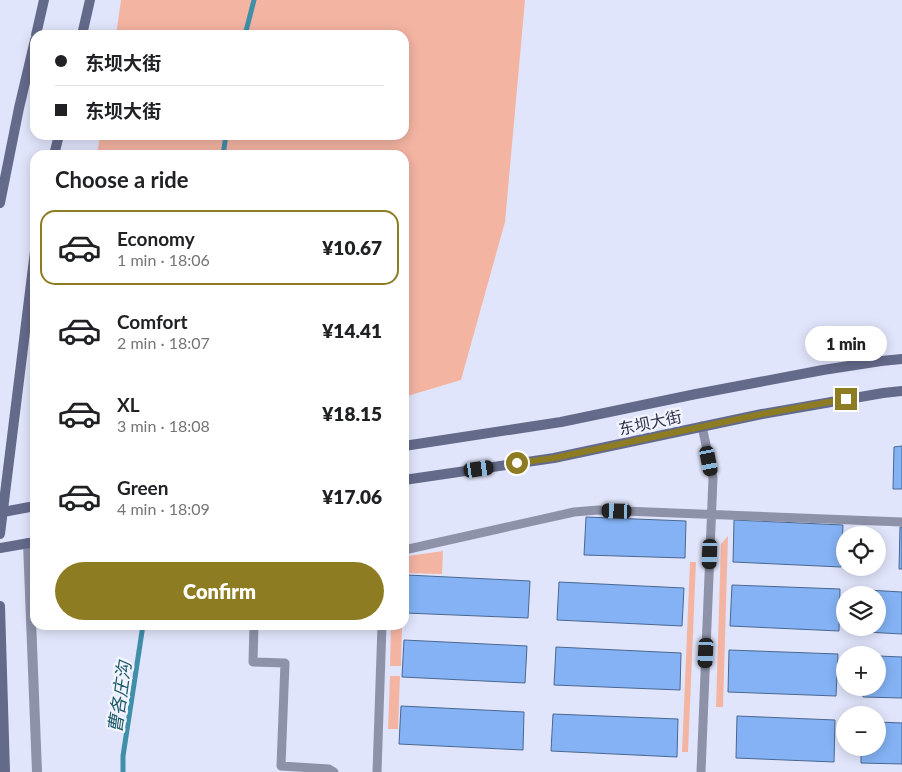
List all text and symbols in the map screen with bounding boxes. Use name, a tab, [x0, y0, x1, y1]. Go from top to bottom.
text: 东坝大街	[85, 51, 161, 74]
text: 东坝大街	[85, 99, 161, 122]
text: Choose a ride	[55, 166, 189, 193]
icon: car	[57, 225, 102, 270]
text: Economy	[117, 227, 195, 250]
text: ¥10.67	[322, 236, 382, 259]
text: 1 min · 18:06	[117, 250, 210, 269]
icon: car	[57, 308, 102, 353]
text: Comfort	[117, 310, 188, 333]
text: ¥14.41	[322, 319, 382, 342]
callout: 1 min	[805, 326, 887, 362]
text: 2 min · 18:07	[117, 333, 210, 352]
text: 1 min	[826, 334, 866, 353]
route end	[835, 388, 857, 410]
icon: car	[57, 391, 102, 436]
text: XL	[117, 393, 140, 416]
text: ¥18.15	[322, 402, 382, 425]
street label: 东坝大街	[617, 406, 683, 438]
text: 3 min · 18:08	[117, 416, 210, 435]
car	[698, 445, 719, 477]
route start	[506, 452, 528, 474]
car	[463, 459, 494, 479]
icon: car	[57, 474, 102, 519]
text: Green	[117, 476, 168, 499]
text: ¥17.06	[322, 485, 382, 508]
text: 4 min · 18:09	[117, 499, 210, 518]
car	[601, 503, 632, 519]
map controls	[836, 526, 886, 756]
button: locate	[836, 526, 886, 576]
car	[701, 539, 718, 569]
button: Confirm	[55, 562, 384, 620]
button: layers	[836, 586, 886, 636]
car	[697, 638, 714, 668]
button: +	[836, 646, 886, 696]
water label: 曹各庄沟	[103, 658, 135, 734]
button: −	[836, 706, 886, 756]

